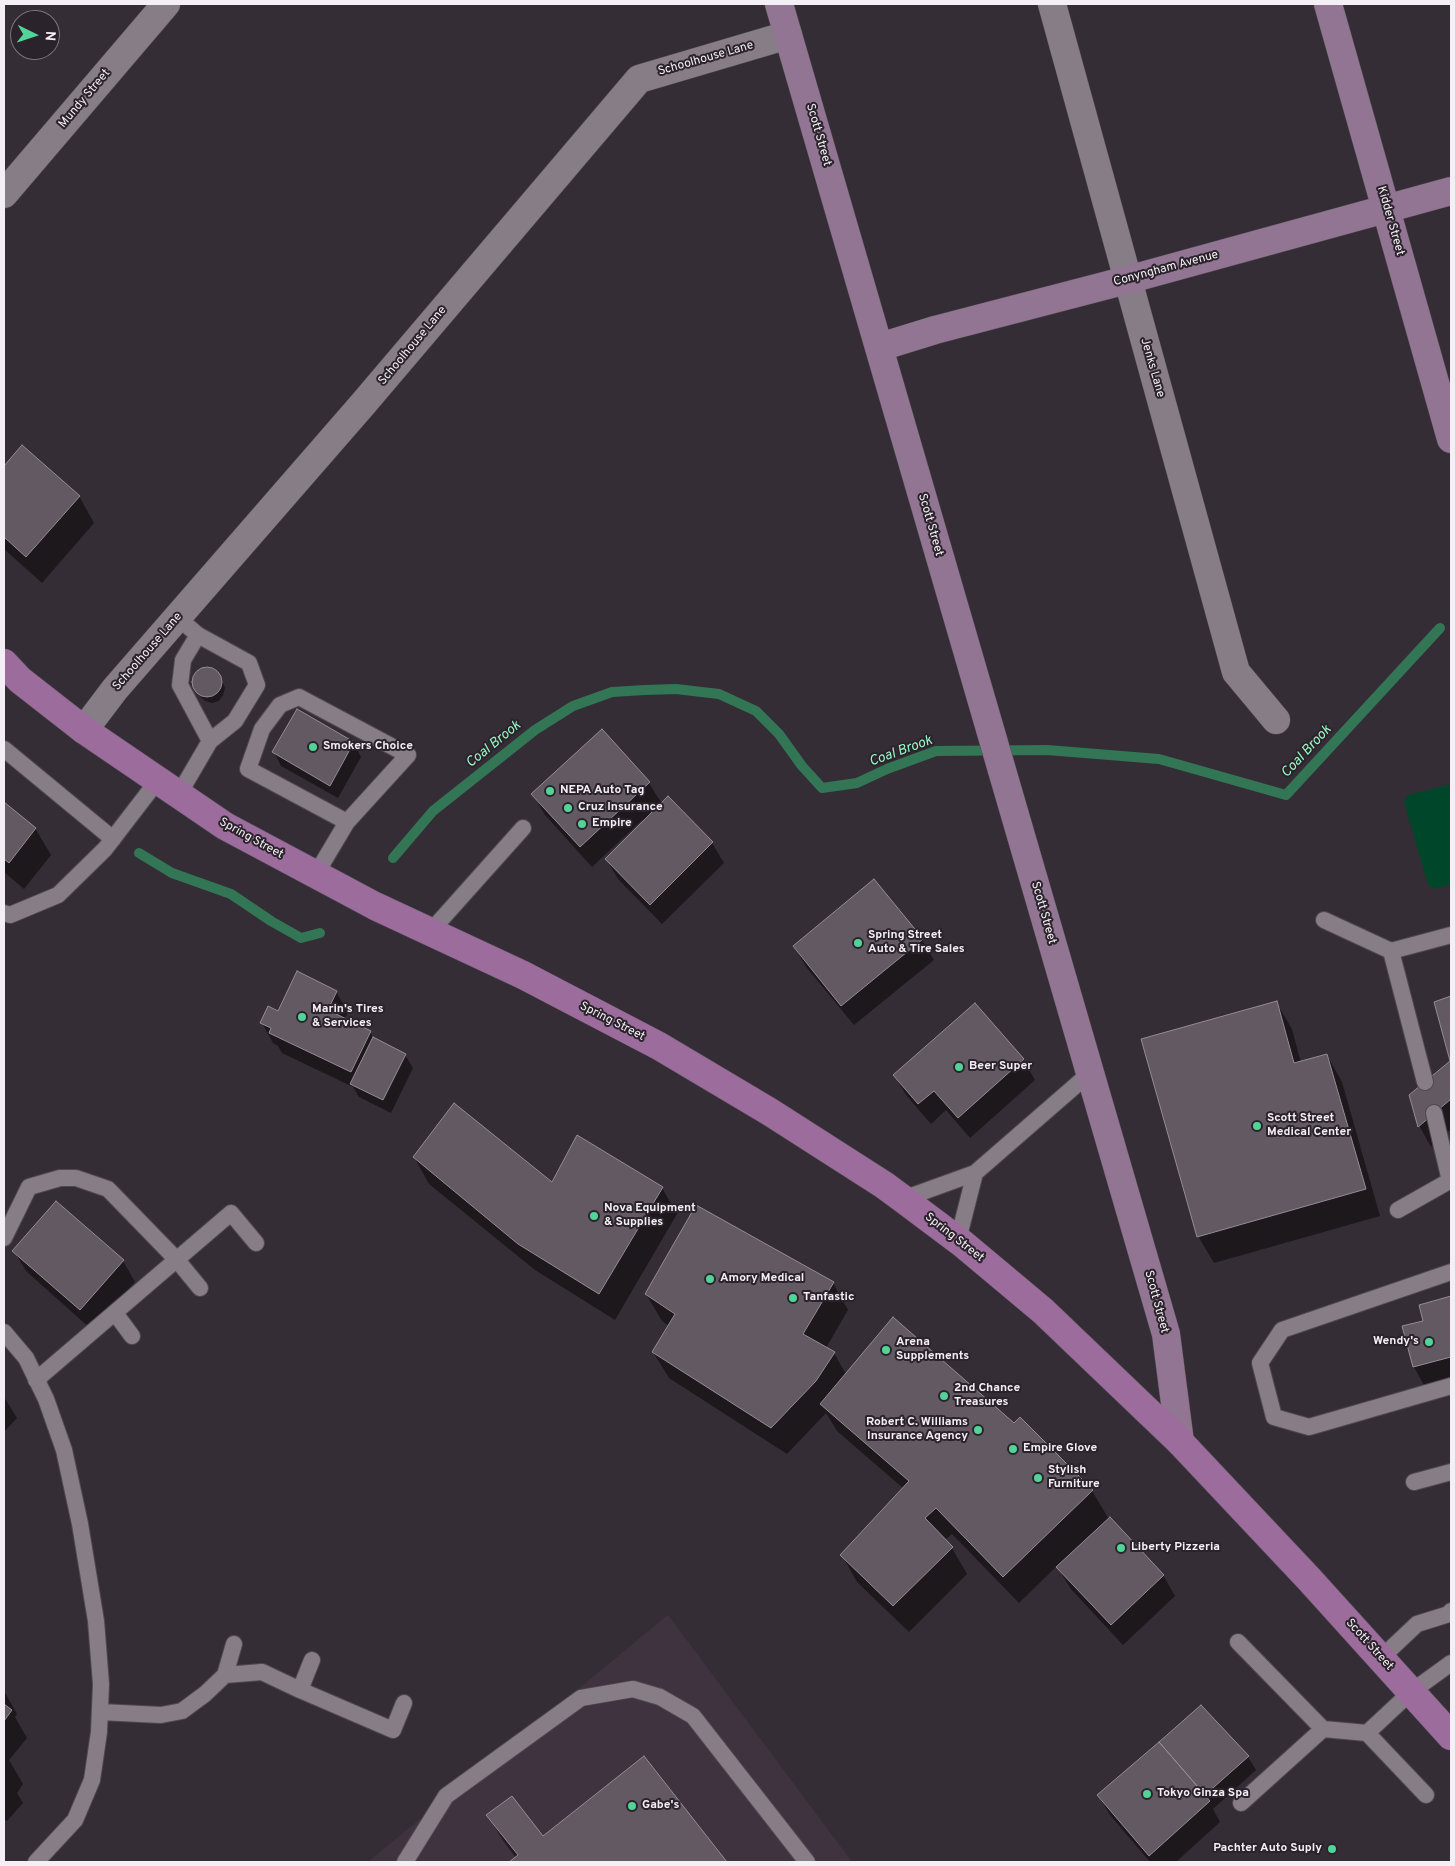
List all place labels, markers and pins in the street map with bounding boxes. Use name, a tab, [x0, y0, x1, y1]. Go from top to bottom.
place label: Smokers Choice	[323, 740, 413, 754]
marker: Smokers Choice	[307, 741, 319, 753]
place label: NEPA Auto Tag	[560, 784, 644, 798]
marker: NEPA Auto Tag	[544, 785, 556, 797]
place label: Cruz Insurance	[578, 801, 663, 815]
marker: Cruz Insurance	[562, 802, 574, 814]
place label: Empire	[592, 817, 632, 831]
marker: Empire	[576, 818, 588, 830]
place label: Spring Street Auto & Tire Sales	[868, 929, 965, 957]
marker: Spring Street Auto & Tire Sales	[852, 937, 864, 949]
place label: Marin's Tires & Services	[312, 1003, 384, 1031]
marker: Marin's Tires & Services	[296, 1011, 308, 1023]
place label: Beer Super	[969, 1060, 1032, 1074]
marker: Beer Super	[953, 1061, 965, 1073]
place label: Scott Street Medical Center	[1267, 1112, 1351, 1140]
marker: Scott Street Medical Center	[1251, 1120, 1263, 1132]
place label: Nova Equipment & Supplies	[604, 1202, 696, 1230]
marker: Nova Equipment & Supplies	[588, 1210, 600, 1222]
place label: Amory Medical	[720, 1272, 804, 1286]
marker: Amory Medical	[704, 1273, 716, 1285]
place label: Tanfastic	[803, 1291, 854, 1305]
marker: Tanfastic	[787, 1292, 799, 1304]
place label: Wendy's	[1373, 1335, 1419, 1349]
place label: Arena Supplements	[896, 1336, 969, 1364]
marker: Wendy's	[1423, 1336, 1435, 1348]
marker: Arena Supplements	[880, 1344, 892, 1356]
place label: 2nd Chance Treasures	[954, 1382, 1020, 1410]
marker: 2nd Chance Treasures	[938, 1390, 950, 1402]
place label: Robert C. Williams Insurance Agency	[866, 1416, 968, 1444]
marker: Robert C. Williams Insurance Agency	[972, 1424, 984, 1436]
place label: Empire Glove	[1023, 1442, 1097, 1456]
marker: Empire Glove	[1007, 1443, 1019, 1455]
place label: Stylish Furniture	[1048, 1464, 1100, 1492]
marker: Stylish Furniture	[1032, 1472, 1044, 1484]
place label: Liberty Pizzeria	[1131, 1541, 1220, 1555]
marker: Liberty Pizzeria	[1115, 1542, 1127, 1554]
place label: Tokyo Ginza Spa	[1157, 1787, 1249, 1801]
marker: Tokyo Ginza Spa	[1141, 1788, 1153, 1800]
place label: Gabe's	[642, 1799, 679, 1813]
marker: Gabe's	[626, 1800, 638, 1812]
place label: Pachter Auto Suply	[1213, 1842, 1322, 1856]
marker: Pachter Auto Suply	[1326, 1843, 1338, 1855]

